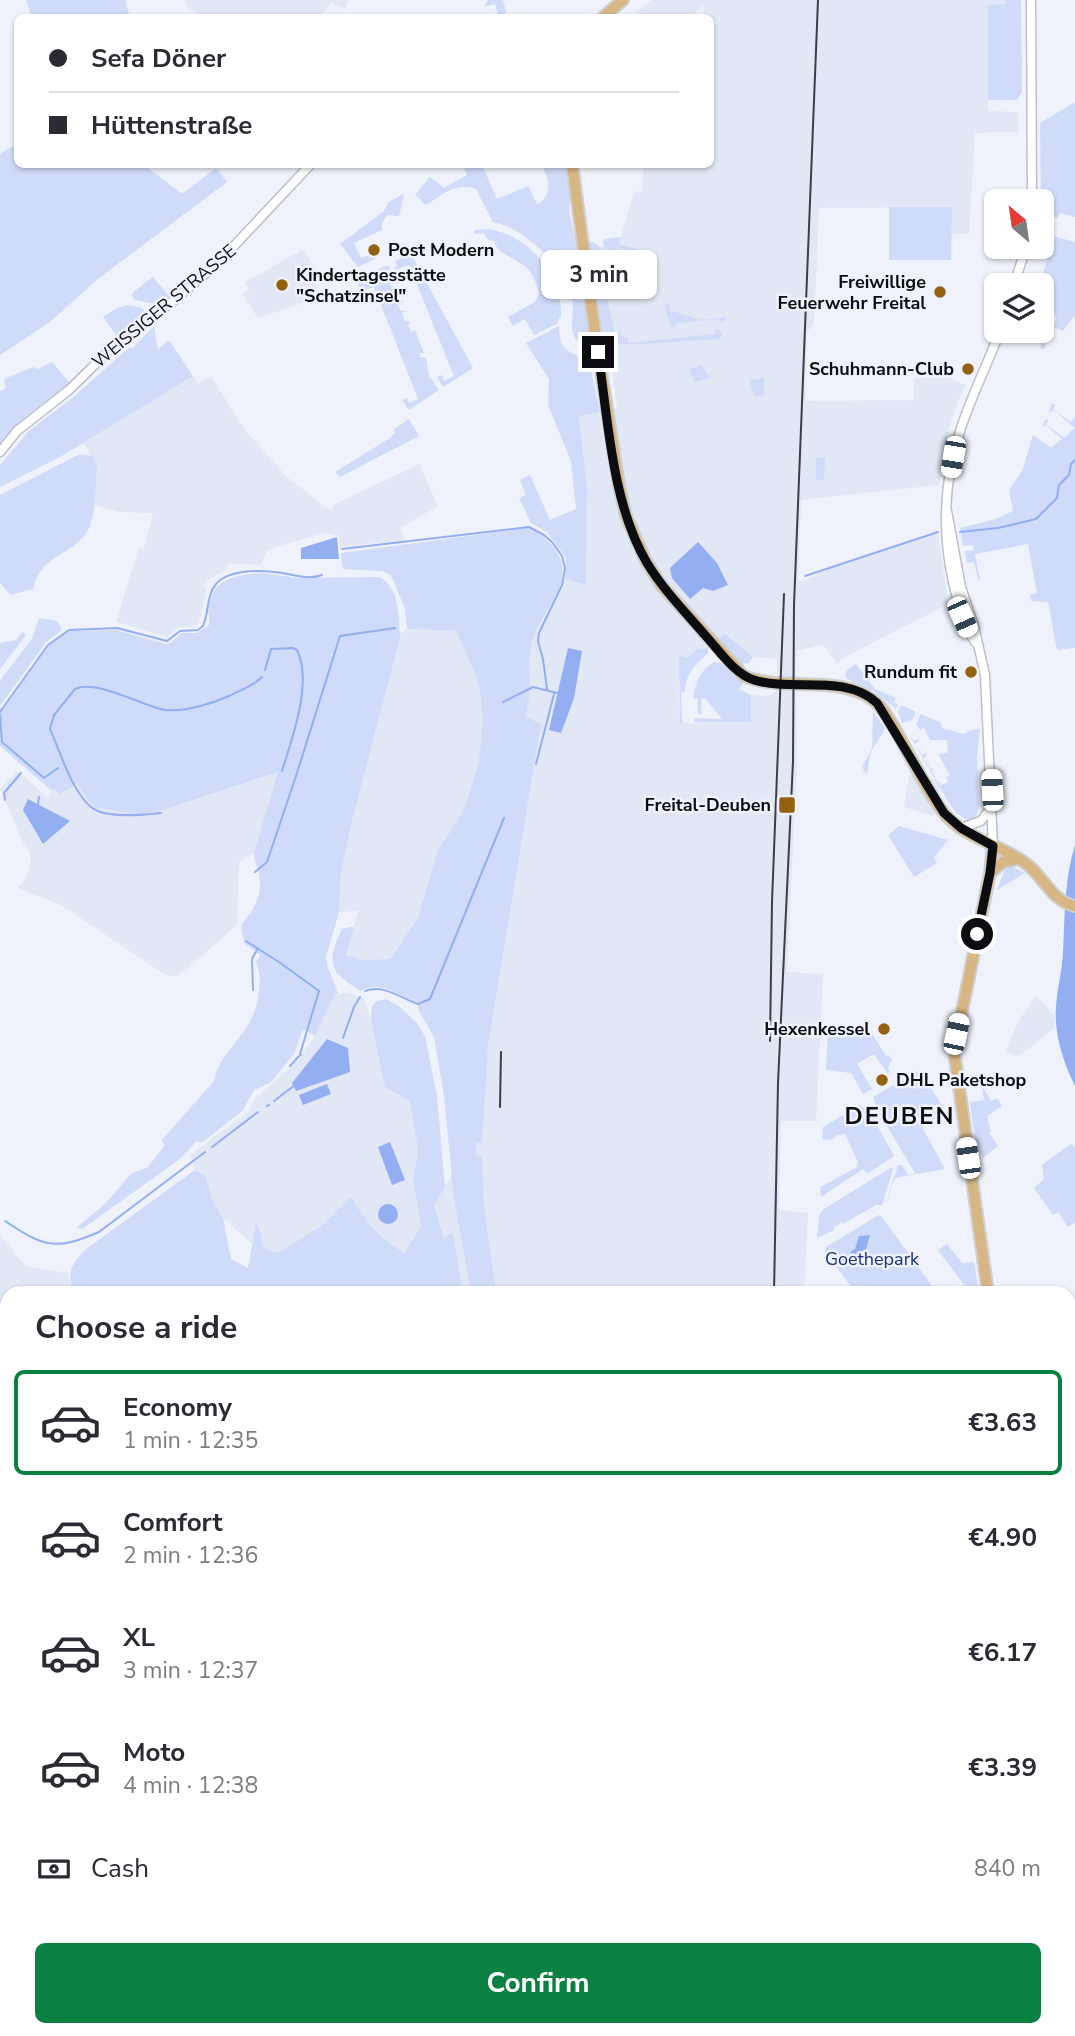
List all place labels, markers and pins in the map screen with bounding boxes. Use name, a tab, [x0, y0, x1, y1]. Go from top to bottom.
place label: Post Modern	[388, 238, 494, 262]
marker: Post Modern	[366, 242, 382, 258]
place label: Kindertagesstätte "Schatzinsel"	[296, 263, 446, 308]
place label: Freiwillige Feuerwehr Freital	[778, 270, 926, 315]
marker: Kindertagesstätte "Schatzinsel"	[274, 277, 290, 293]
marker: Freiwillige Feuerwehr Freital	[932, 284, 948, 300]
place label: Schuhmann-Club	[809, 357, 954, 381]
marker: Schuhmann-Club	[960, 361, 976, 377]
place label: Rundum fit	[864, 660, 957, 684]
marker: Rundum fit	[963, 664, 979, 680]
place label: Freital-Deuben	[645, 793, 771, 817]
marker: Freital-Deuben	[777, 795, 797, 815]
place label: Hexenkessel	[764, 1017, 870, 1041]
marker: Hexenkessel	[876, 1021, 892, 1037]
place label: DHL Paketshop	[896, 1068, 1027, 1092]
marker: DHL Paketshop	[874, 1072, 890, 1088]

